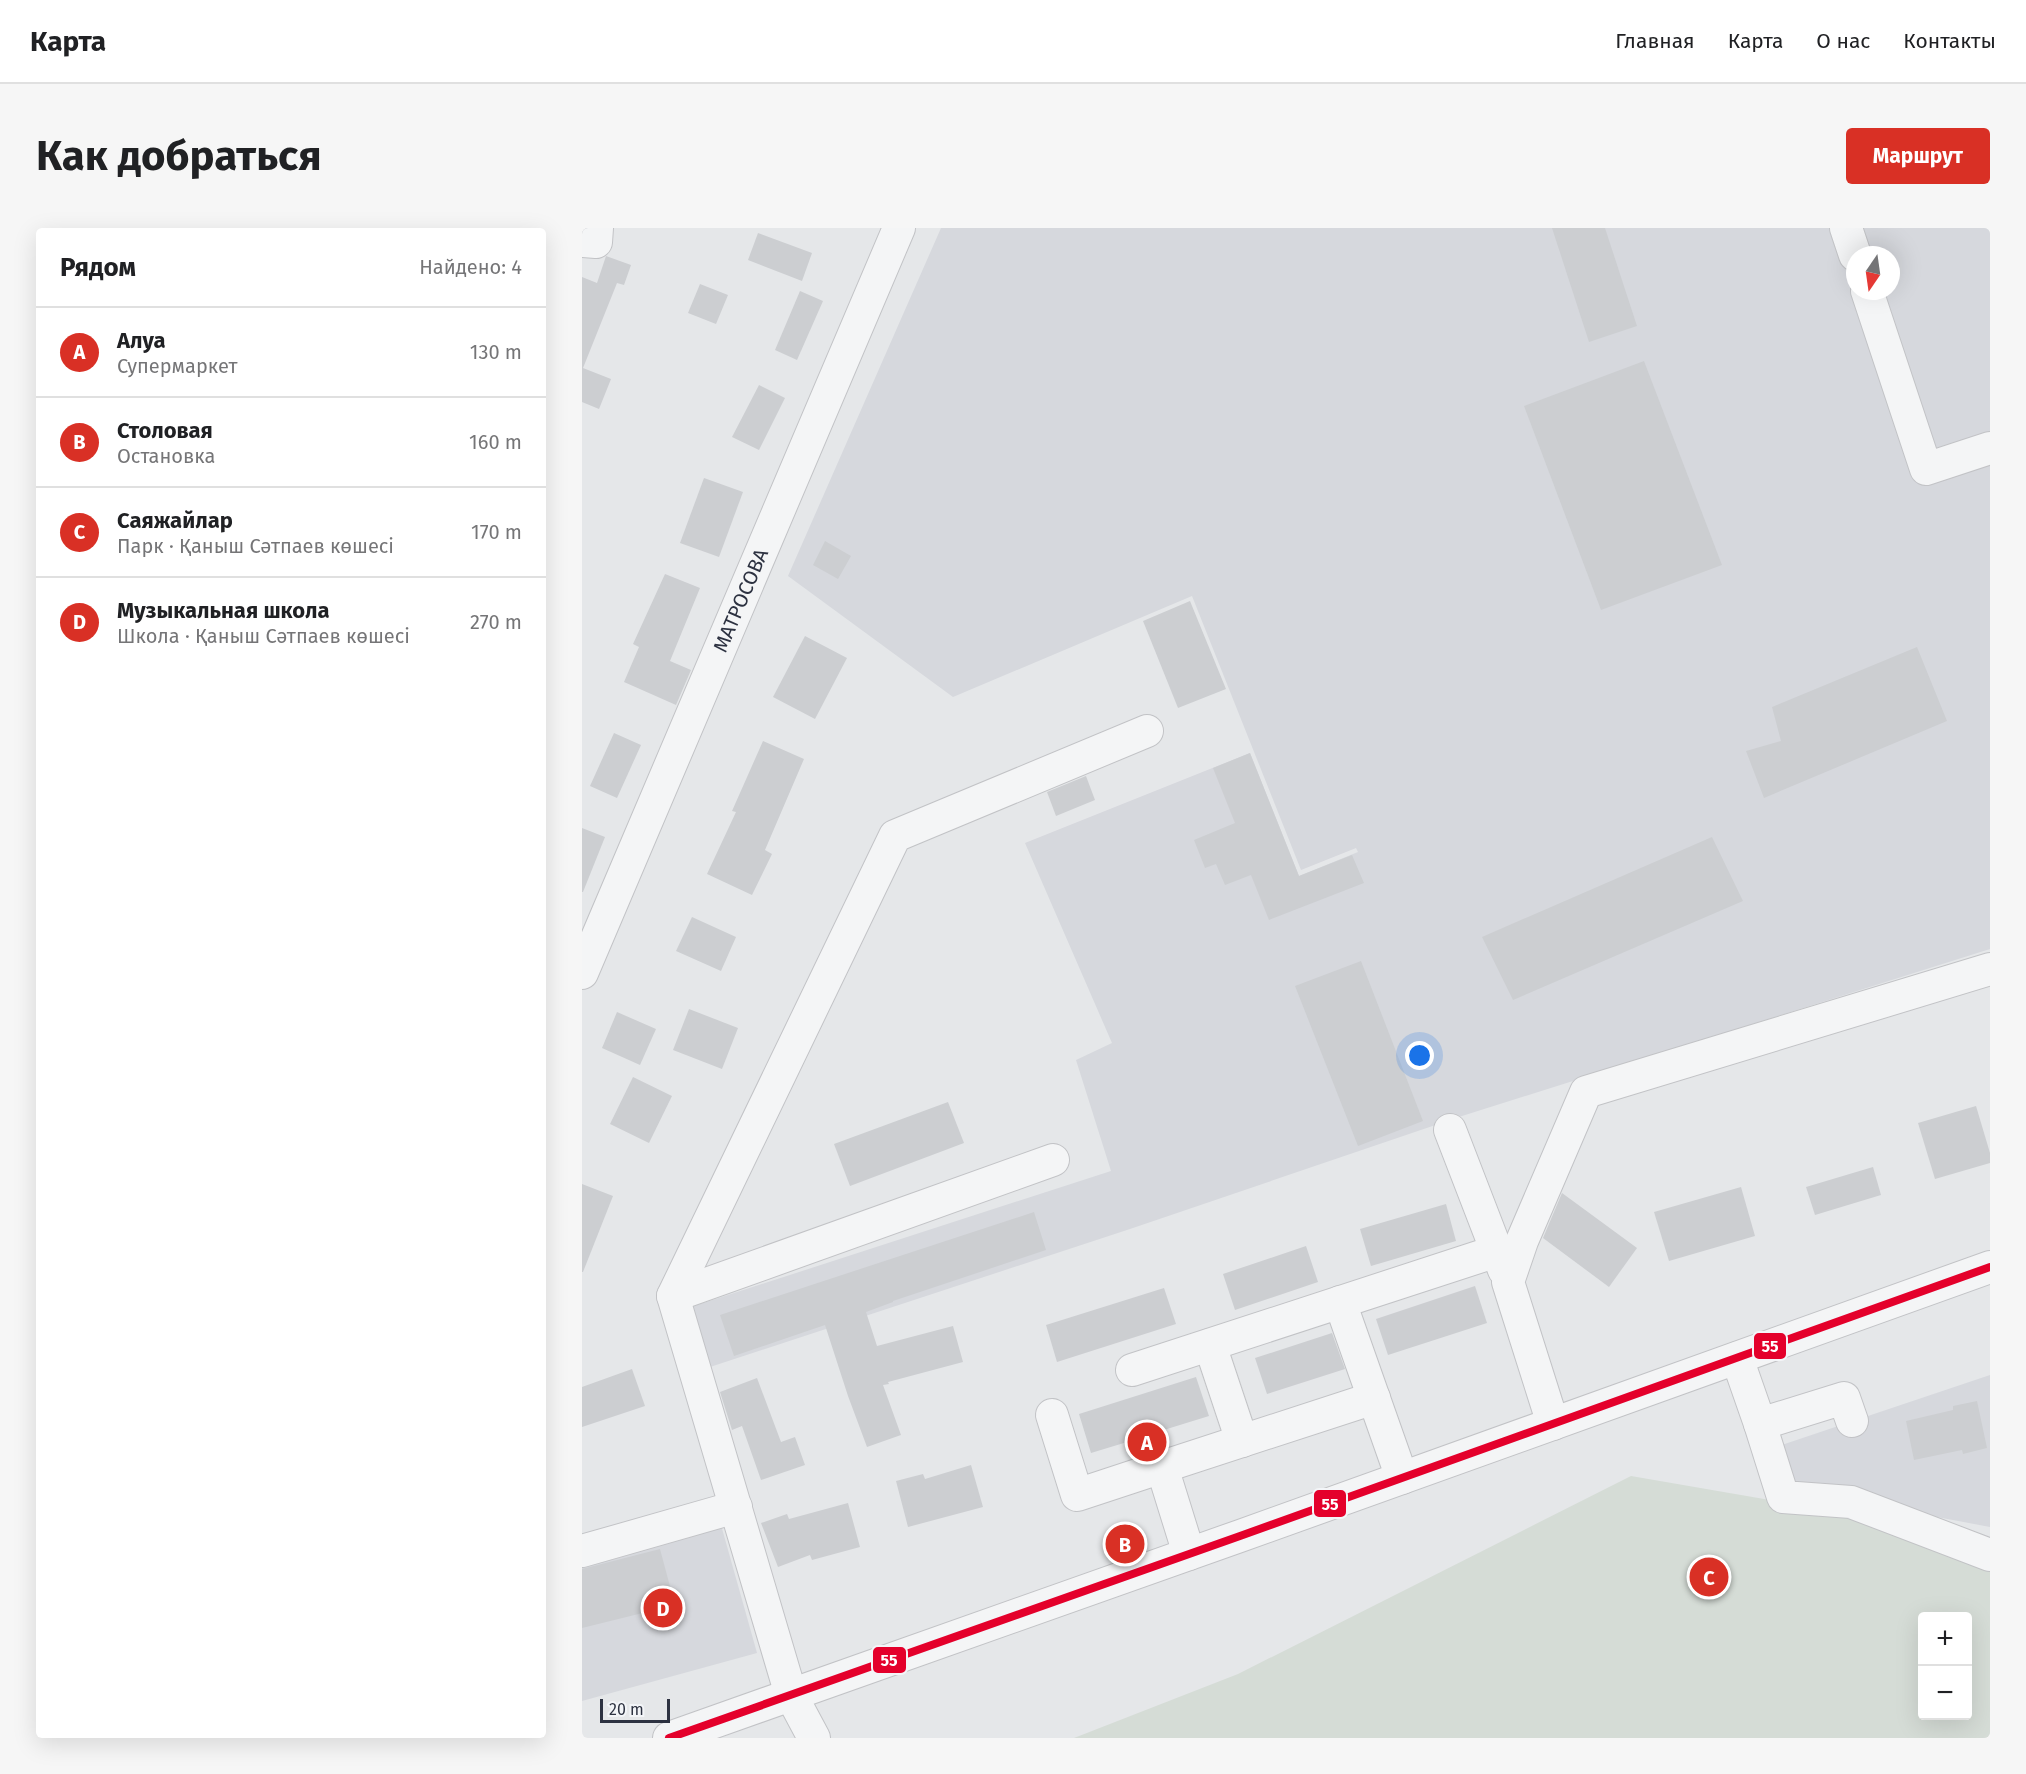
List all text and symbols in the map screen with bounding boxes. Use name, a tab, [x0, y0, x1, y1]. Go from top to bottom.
text: Карта	[30, 25, 106, 58]
text: Главная	[1615, 28, 1695, 54]
text: Карта	[1728, 28, 1783, 54]
text: О нас	[1816, 28, 1870, 54]
text: Контакты	[1903, 28, 1996, 54]
button: Маршрут	[1846, 128, 1990, 184]
text: Как добраться	[36, 131, 322, 181]
north arrow	[1846, 246, 1900, 300]
text: Рядом	[60, 252, 136, 283]
text: Найдено: 4	[419, 255, 522, 279]
text: Алуа	[117, 327, 166, 354]
text: A	[74, 340, 85, 364]
text: 130 m	[470, 340, 522, 364]
text: Супермаркет	[117, 354, 237, 378]
text: Столовая	[117, 417, 213, 444]
text: B	[73, 430, 86, 454]
text: 160 m	[469, 430, 522, 454]
text: Остановка	[117, 444, 215, 468]
text: Саяжайлар	[117, 507, 233, 534]
text: C	[74, 520, 85, 544]
text: 170 m	[471, 520, 522, 544]
text: Парк · Қаныш Сәтпаев көшесі	[117, 534, 394, 558]
street label: МАТРОСОВА	[708, 545, 773, 656]
text: Музыкальная школа	[117, 597, 330, 624]
text: D	[73, 610, 86, 634]
text: 270 m	[470, 610, 522, 634]
text: Школа · Қаныш Сәтпаев көшесі	[117, 624, 410, 648]
your location	[1405, 1041, 1434, 1070]
line badge: 55	[1753, 1332, 1787, 1360]
text: 55	[1761, 1337, 1779, 1356]
pin: A	[1128, 1420, 1166, 1464]
line badge: 55	[1313, 1489, 1347, 1518]
text: 55	[1321, 1495, 1339, 1514]
pin: B	[1106, 1522, 1144, 1566]
pin: C	[1690, 1554, 1728, 1600]
pin: D	[644, 1586, 682, 1630]
map controls	[1918, 1612, 1972, 1720]
button: +	[1918, 1612, 1972, 1666]
line badge: 55	[872, 1646, 907, 1674]
text: 55	[880, 1651, 898, 1670]
button: −	[1918, 1666, 1972, 1720]
scale bar	[600, 1696, 670, 1724]
text: 20 m	[609, 1700, 644, 1719]

